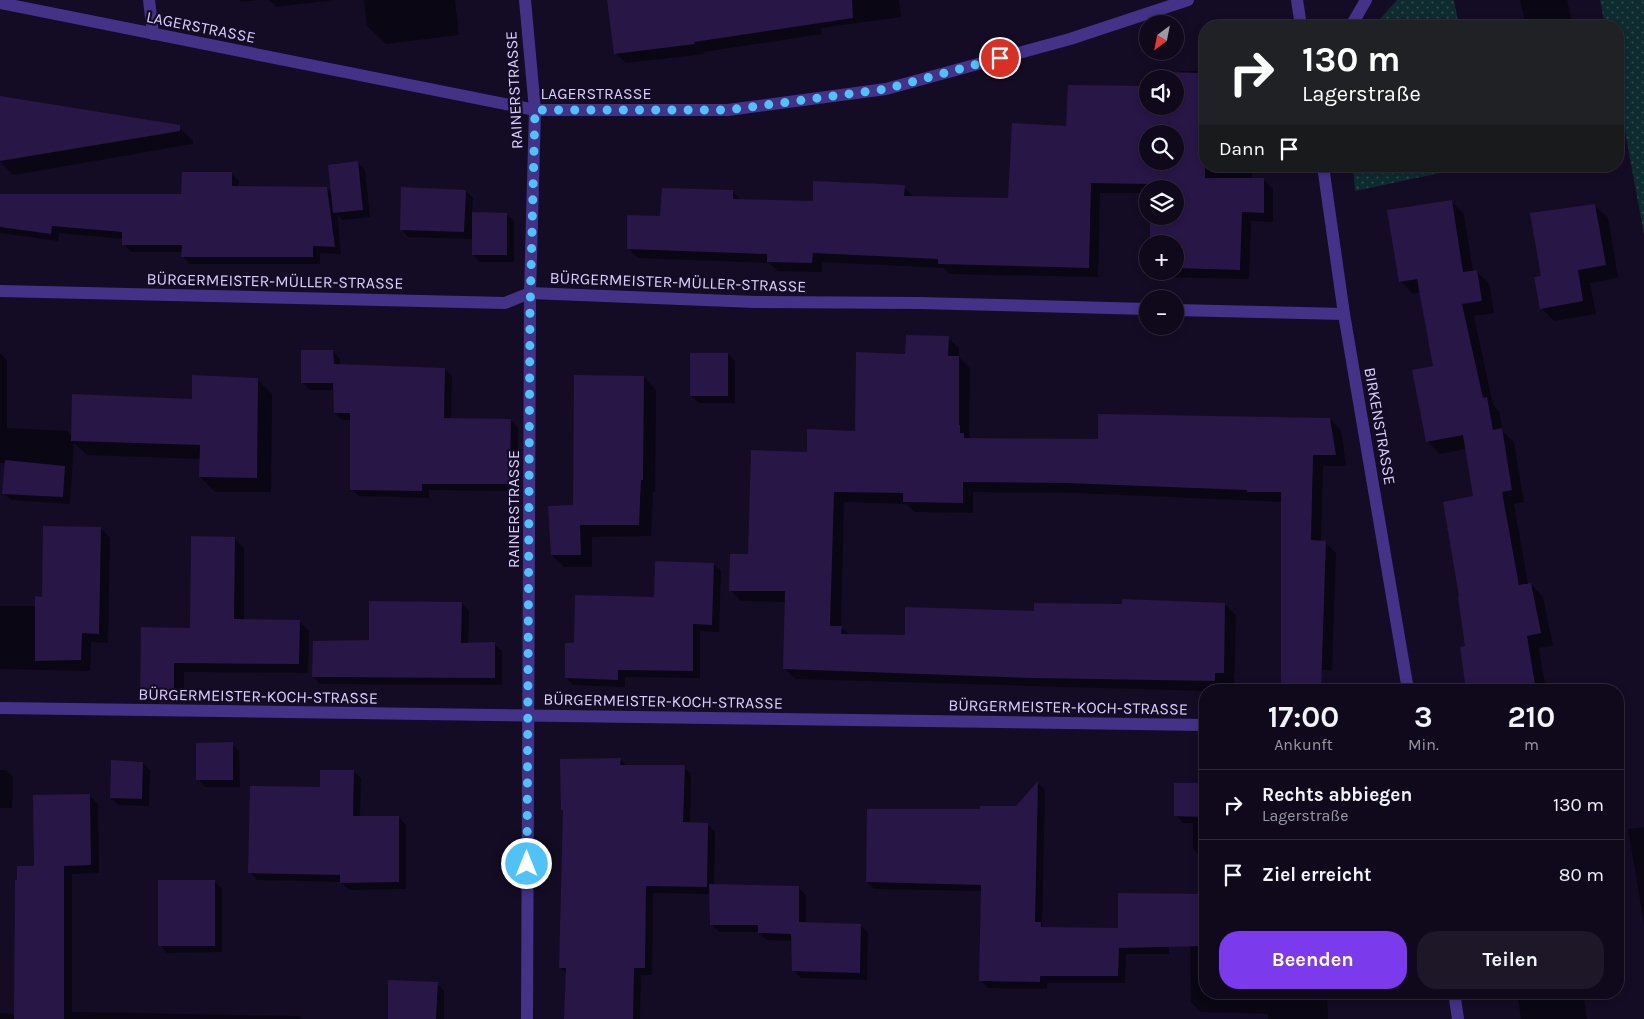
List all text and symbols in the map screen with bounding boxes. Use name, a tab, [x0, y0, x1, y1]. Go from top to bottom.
street label: LAGERSTRASSE	[145, 7, 257, 47]
north arrow	[1139, 15, 1184, 60]
map controls	[1139, 15, 1184, 335]
street label: RAINERSTRASSE	[501, 30, 527, 150]
pin	[979, 37, 1021, 79]
text: 130 m	[1302, 39, 1400, 80]
icon: right	[1219, 40, 1284, 105]
icon: arrive	[986, 44, 1014, 72]
button: sound	[1139, 70, 1184, 115]
text: Lagerstraße	[1302, 81, 1421, 107]
street label: LAGERSTRASSE	[541, 84, 651, 103]
button: search	[1139, 125, 1184, 170]
icon: arrive	[1275, 135, 1303, 163]
text: Dann	[1219, 138, 1265, 160]
button: layers	[1139, 180, 1184, 225]
button: +	[1139, 235, 1184, 280]
street label: BÜRGERMEISTER-MÜLLER-STRASSE	[549, 268, 807, 296]
street label: BÜRGERMEISTER-MÜLLER-STRASSE	[147, 269, 403, 293]
button: −	[1139, 290, 1184, 335]
street label: BIRKENSTRASSE	[1360, 366, 1400, 486]
street label: RAINERSTRASSE	[504, 450, 523, 568]
street label: BÜRGERMEISTER-KOCH-STRASSE	[138, 684, 378, 708]
street label: BÜRGERMEISTER-KOCH-STRASSE	[543, 689, 783, 713]
street label: BÜRGERMEISTER-KOCH-STRASSE	[948, 695, 1188, 719]
text: 17:00	[1268, 699, 1339, 735]
text: 3	[1414, 699, 1433, 735]
text: 210	[1507, 699, 1555, 735]
text: Ankunft	[1274, 735, 1333, 754]
text: Min.	[1408, 735, 1439, 754]
text: m	[1524, 735, 1539, 754]
text: Rechts abbiegen	[1262, 784, 1412, 806]
icon: right	[1219, 791, 1247, 819]
text: 130 m	[1553, 794, 1604, 816]
text: Lagerstraße	[1262, 806, 1348, 825]
position arrow	[500, 837, 552, 889]
icon: arrive	[1219, 861, 1247, 889]
text: Ziel erreicht	[1262, 864, 1372, 886]
text: 80 m	[1559, 864, 1604, 886]
button: Beenden	[1219, 931, 1407, 989]
button: Teilen	[1417, 931, 1604, 989]

